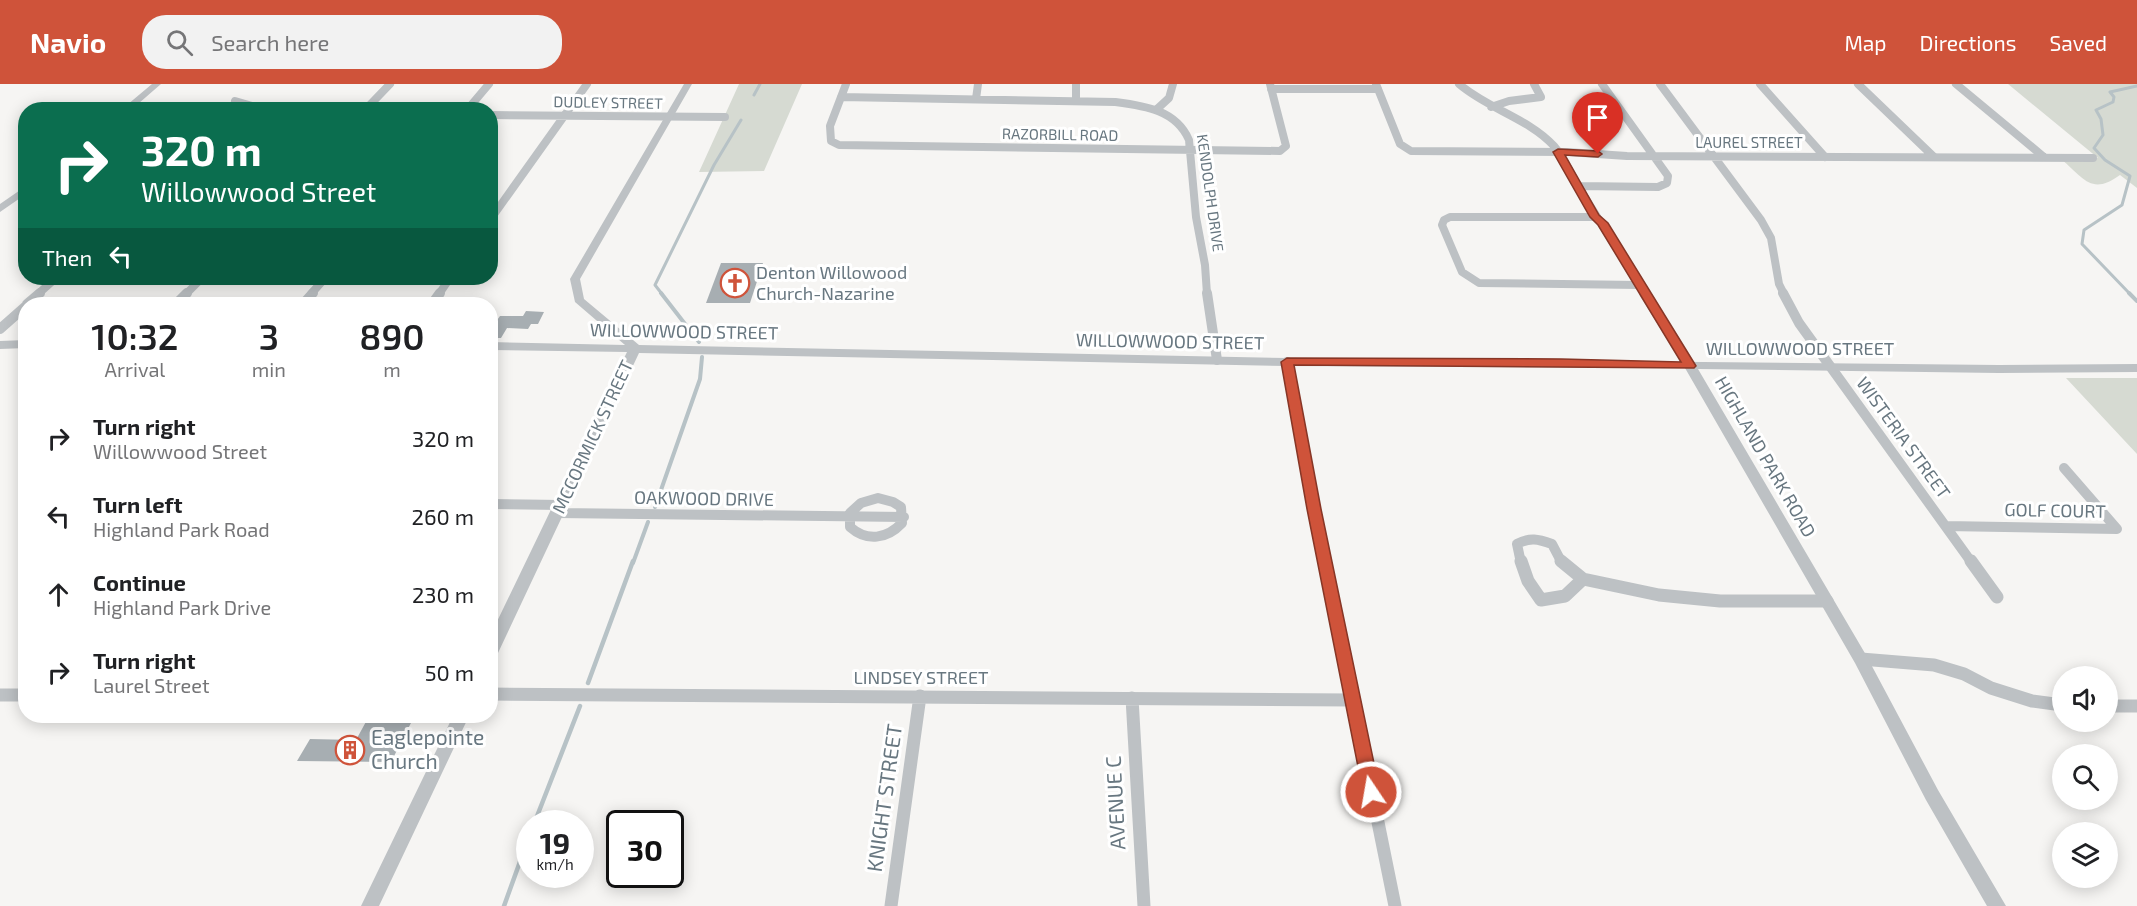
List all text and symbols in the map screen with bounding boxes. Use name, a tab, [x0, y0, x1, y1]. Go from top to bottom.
search box	[142, 15, 562, 69]
text: Navio	[30, 25, 106, 59]
icon: search	[163, 26, 196, 59]
text: Search here	[211, 29, 329, 55]
text: Map	[1844, 30, 1887, 55]
text: Directions	[1920, 30, 2016, 55]
text: Saved	[2049, 30, 2107, 55]
street label: DUDLEY STREET	[553, 92, 663, 112]
pin	[1572, 92, 1623, 154]
icon: arrive	[1581, 101, 1614, 134]
text: 320 m	[141, 124, 262, 174]
street label: RAZORBILL ROAD	[1002, 124, 1118, 144]
icon: right	[42, 126, 120, 204]
street label: KENDOLPH DRIVE	[1194, 133, 1228, 253]
street label: LAUREL STREET	[1695, 133, 1803, 151]
text: Willowwood Street	[141, 175, 376, 207]
icon: left	[104, 240, 137, 273]
text: Then	[42, 244, 92, 270]
place label: Denton Willowood Church-Nazarine	[756, 261, 907, 304]
church icon: Denton Willowood Church-Nazarine	[719, 267, 751, 299]
text: 10:32	[91, 314, 178, 357]
text: 3	[259, 314, 279, 357]
text: 890	[359, 314, 425, 357]
street label: WILLOWWOOD STREET	[590, 318, 779, 344]
street label: WILLOWWOOD STREET	[1076, 328, 1265, 354]
street label: WILLOWWOOD STREET	[1706, 337, 1895, 359]
street label: MCCORMICK STREET	[547, 356, 637, 517]
text: Arrival	[104, 357, 165, 381]
text: min	[252, 357, 286, 381]
text: m	[383, 357, 401, 381]
street label: HIGHLAND PARK ROAD	[1711, 372, 1821, 541]
street label: WISTERIA STREET	[1852, 372, 1956, 503]
text: Turn right	[93, 413, 195, 439]
icon: right	[42, 422, 75, 455]
text: 320 m	[412, 425, 474, 451]
text: Willowwood Street	[93, 439, 267, 463]
street label: OAKWOOD DRIVE	[634, 486, 774, 510]
text: Turn left	[93, 491, 182, 517]
street label: GOLF COURT	[2004, 498, 2106, 522]
icon: left	[42, 500, 75, 533]
text: 260 m	[412, 503, 474, 529]
text: Highland Park Road	[93, 517, 270, 541]
text: Continue	[93, 569, 186, 595]
icon: ahead	[42, 578, 75, 611]
text: 230 m	[412, 581, 474, 607]
text: Highland Park Drive	[93, 595, 271, 619]
text: Turn right	[93, 647, 195, 673]
icon: right	[42, 656, 75, 689]
text: 50 m	[425, 659, 474, 685]
street label: LINDSEY STREET	[854, 666, 989, 688]
map controls	[2052, 666, 2118, 888]
button: sound	[2052, 666, 2118, 732]
text: Laurel Street	[93, 673, 210, 697]
street label: KNIGHT STREET	[861, 722, 906, 873]
place label: Eaglepointe Church	[371, 724, 484, 773]
building icon: Eaglepointe Church	[334, 734, 366, 766]
button: search	[2052, 744, 2118, 810]
street label: AVENUE C	[1100, 755, 1129, 851]
position arrow	[1339, 760, 1403, 824]
speed limit sign: 30	[606, 810, 684, 888]
button: layers	[2052, 822, 2118, 888]
text: 19	[540, 824, 570, 860]
text: km/h	[536, 855, 574, 873]

